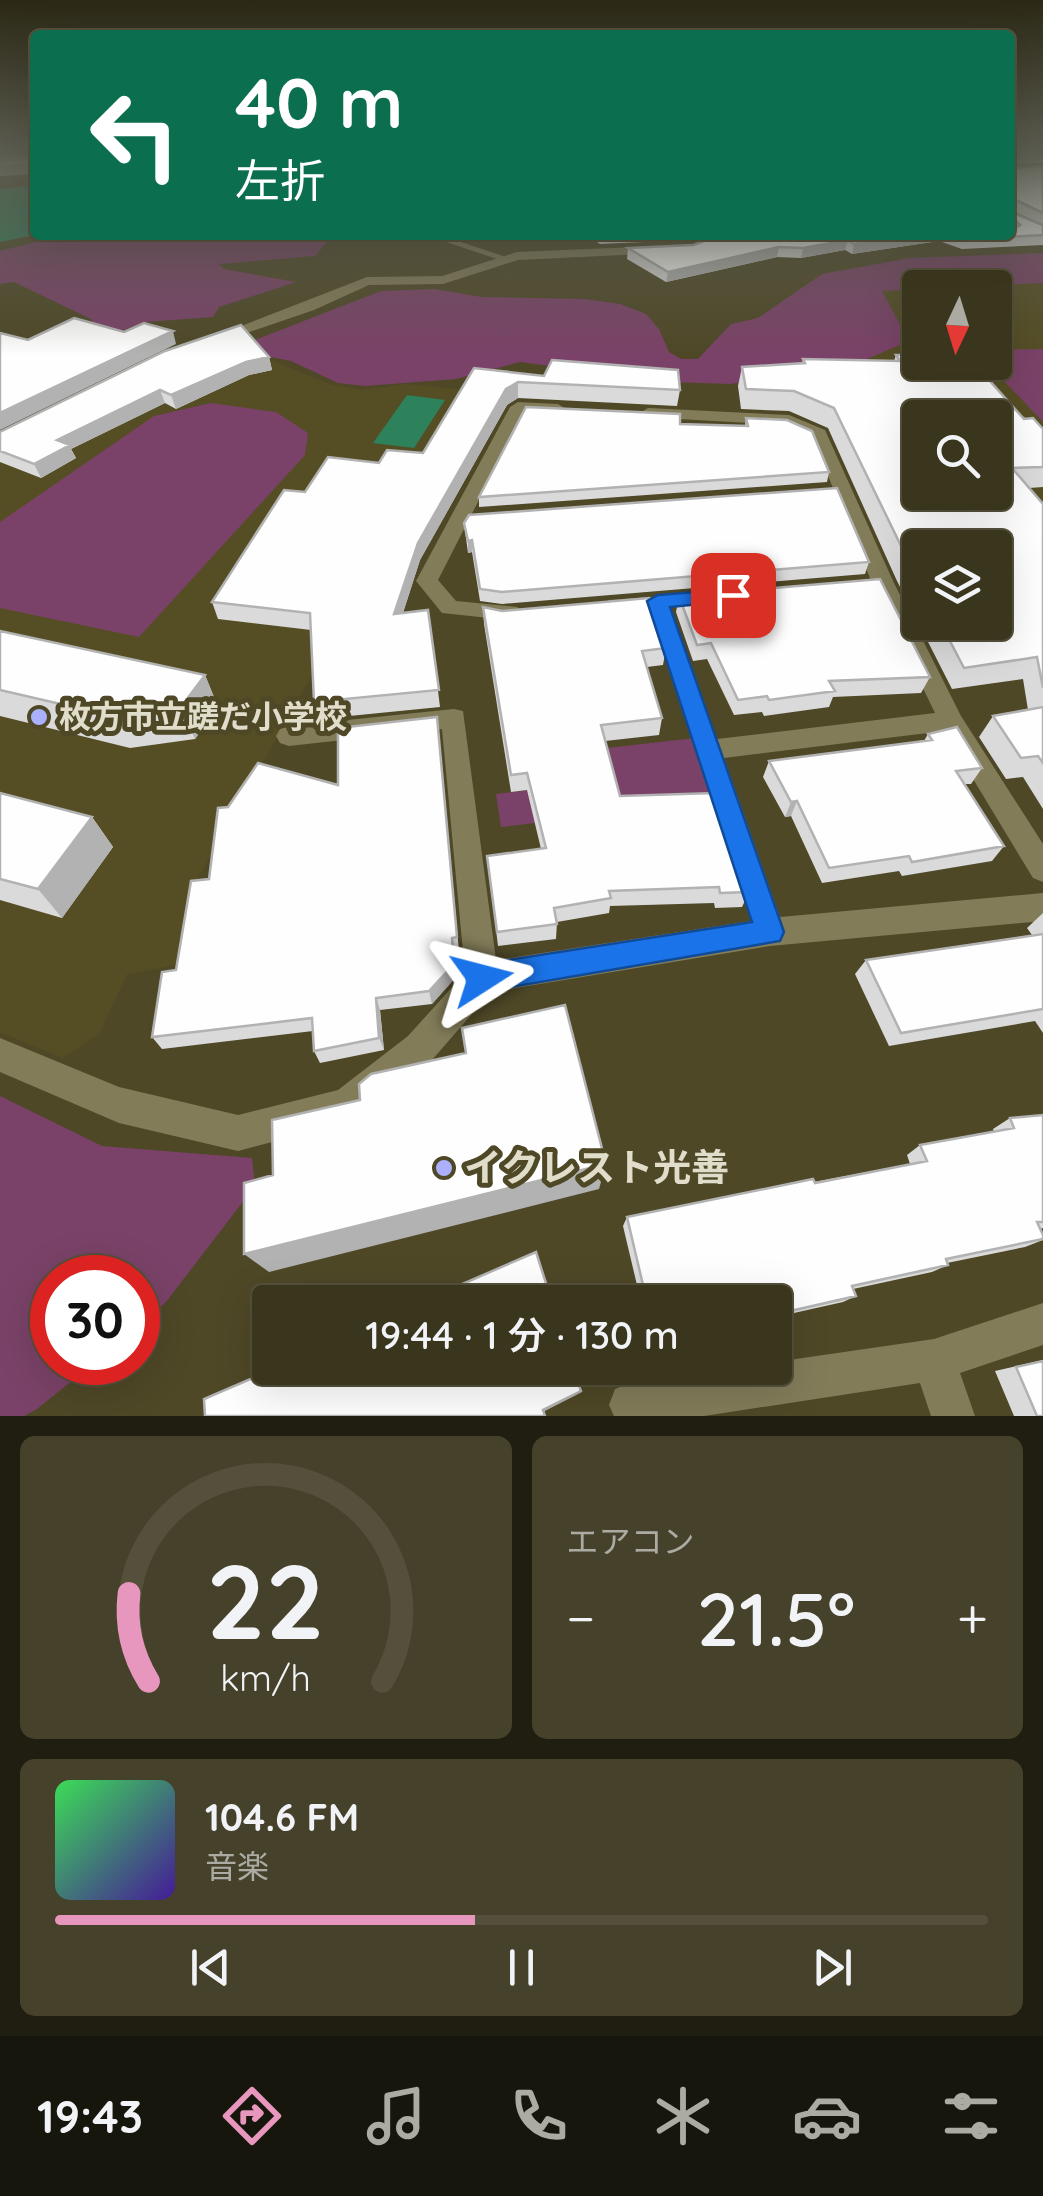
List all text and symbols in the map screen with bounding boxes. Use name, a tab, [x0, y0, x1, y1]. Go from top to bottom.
text: 40 m	[235, 58, 403, 146]
icon: left	[70, 70, 200, 200]
text: 左折	[235, 152, 325, 208]
north arrow	[902, 270, 1012, 380]
map controls	[902, 270, 1012, 640]
button: search	[902, 400, 1012, 510]
button: layers	[902, 530, 1012, 640]
pin	[691, 553, 776, 638]
icon: arrive	[706, 568, 761, 623]
place label: 枚方市立蹉だ小学校	[59, 696, 347, 736]
marker: 枚方市立蹉だ小学校	[28, 706, 50, 728]
position arrow	[430, 926, 534, 1030]
place label: イクレスト光善	[464, 1143, 729, 1191]
marker: イクレスト光善	[433, 1157, 455, 1179]
speed limit sign: 30	[30, 1255, 160, 1385]
text: 19:44 · 1 分 · 130 m	[365, 1311, 679, 1359]
text: エアコン	[567, 1521, 695, 1561]
text: 22	[207, 1535, 325, 1665]
text: 21.5°	[697, 1571, 855, 1665]
text: −	[567, 1583, 595, 1652]
text: +	[957, 1583, 988, 1652]
text: km/h	[220, 1655, 311, 1700]
text: 104.6 FM	[205, 1793, 359, 1841]
text: 音楽	[205, 1846, 269, 1886]
icon: previous	[183, 1940, 238, 1995]
icon: pause	[494, 1940, 549, 1995]
icon: next	[805, 1940, 860, 1995]
icon: directions	[217, 2081, 287, 2151]
icon: music	[361, 2081, 431, 2151]
icon: phone	[504, 2081, 574, 2151]
icon: climate	[648, 2081, 718, 2151]
icon: car	[792, 2081, 862, 2151]
icon: filters	[936, 2081, 1006, 2151]
text: 19:43	[37, 2088, 143, 2144]

